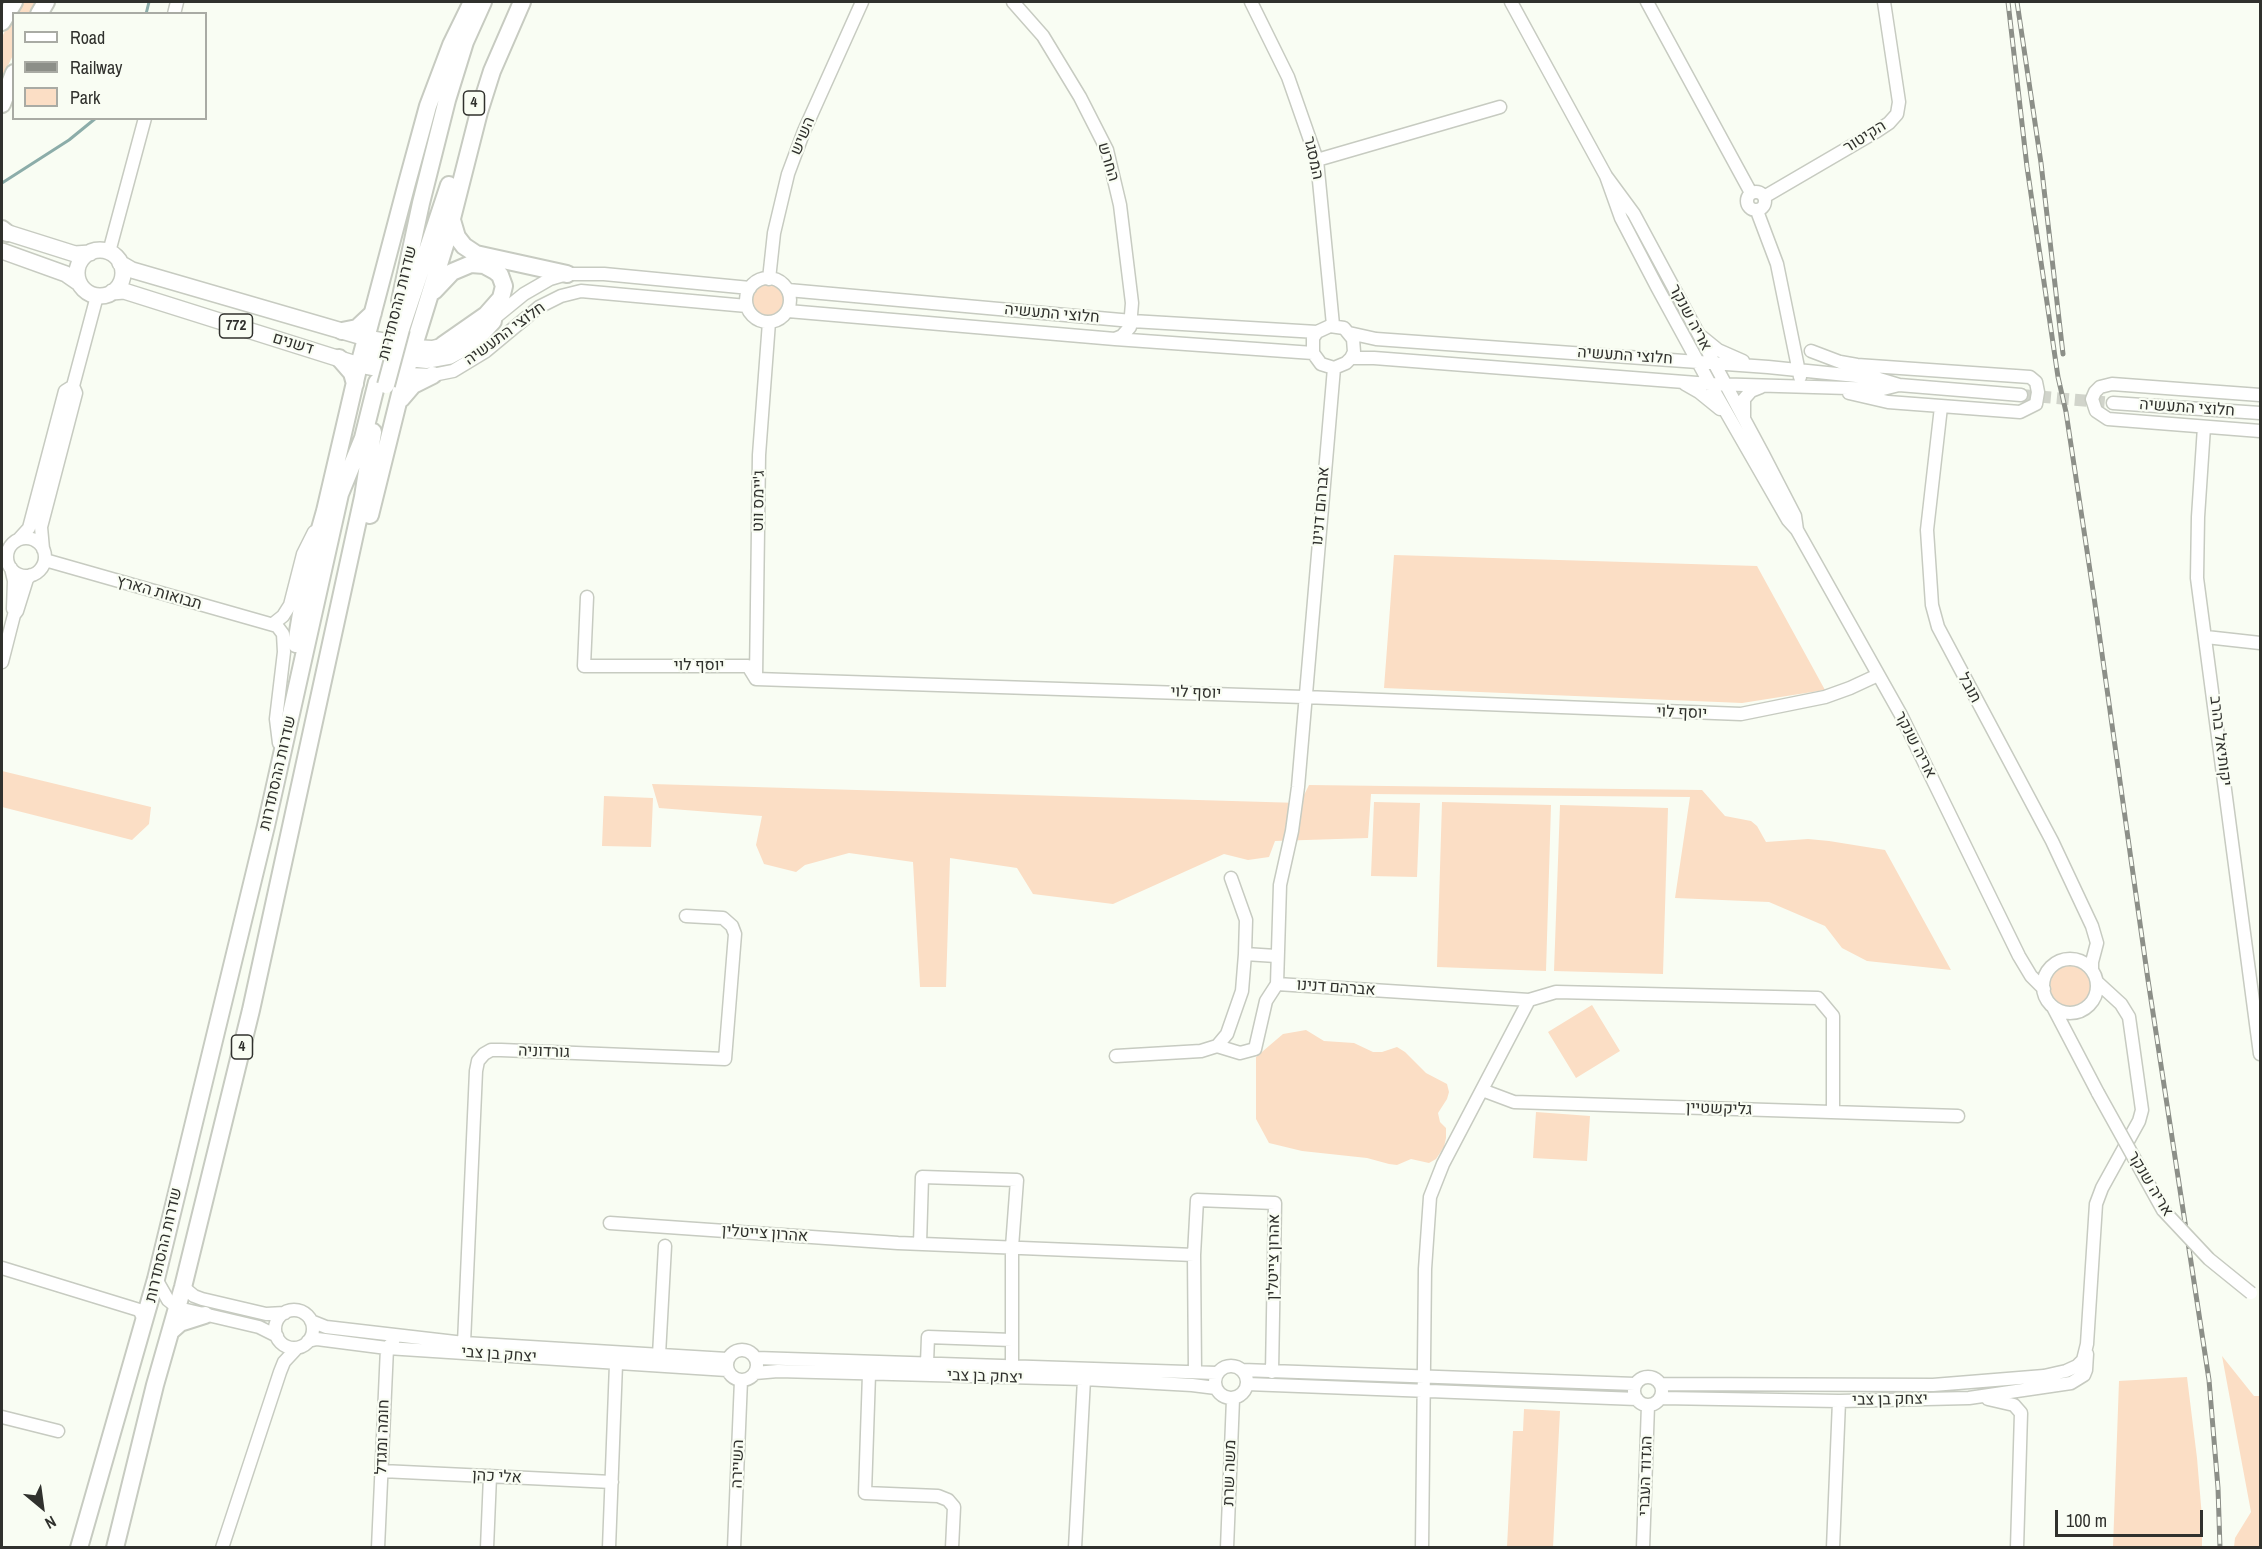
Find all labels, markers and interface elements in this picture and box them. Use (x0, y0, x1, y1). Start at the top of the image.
legend (12, 12, 207, 120)
text: Road (70, 25, 105, 50)
text: Railway (70, 55, 123, 80)
text: Park (70, 85, 100, 110)
road number: 4 (464, 91, 484, 115)
street label: השיש (787, 114, 819, 158)
street label: הקיטור (1840, 117, 1890, 157)
street label: המסגר (1299, 135, 1327, 181)
street label: החרש (1093, 140, 1123, 184)
street label: שדרות ההסתדרות (375, 244, 421, 362)
street label: אריה שנקר (1665, 282, 1715, 354)
street label: חלוצי התעשיה (461, 298, 549, 370)
street label: חלוצי התעשיה (1004, 300, 1100, 328)
road number: 772 (220, 314, 252, 338)
street label: דשנים (270, 329, 316, 359)
street label: חלוצי התעשיה (1577, 343, 1673, 369)
street label: חלוצי התעשיה (2139, 395, 2235, 421)
street label: אברהם דנינו (1308, 466, 1334, 546)
street label: ג'יימס ווט (749, 470, 769, 532)
street label: תבואות הארץ (114, 572, 204, 614)
street label: יוסף לוי (674, 656, 724, 676)
street label: תובל (1953, 670, 1985, 706)
street label: יוסף לוי (1170, 683, 1222, 703)
street label: יקותיאל בהרב (2205, 695, 2235, 787)
street label: יוסף לוי (1656, 703, 1708, 723)
street label: אריה שנקר (1890, 708, 1940, 782)
street label: שדרות ההסתדרות (255, 714, 301, 832)
street label: אברהם דנינו (1296, 976, 1376, 1000)
road number: 4 (232, 1035, 252, 1059)
street label: גורדוניה (518, 1042, 570, 1062)
street label: גליקשטיין (1686, 1098, 1752, 1120)
street label: אריה שנקר (2123, 1148, 2177, 1220)
street label: שדרות ההסתדרות (141, 1186, 187, 1304)
street label: אהרון צייטלין (1264, 1214, 1284, 1300)
street label: אהרון צייטלין (721, 1221, 809, 1247)
street label: יצחק בן צבי (461, 1343, 537, 1367)
street label: יצחק בן צבי (947, 1366, 1023, 1388)
street label: יצחק בן צבי (1852, 1390, 1928, 1410)
street label: חומה ומגדל (372, 1399, 394, 1475)
street label: הגדוד העברי (1635, 1435, 1657, 1517)
street label: השיירה (728, 1439, 748, 1489)
street label: משה שרת (1219, 1439, 1241, 1507)
street label: אלי כהן (472, 1466, 522, 1488)
north arrow (12, 1477, 72, 1537)
scale bar (2058, 1498, 2206, 1536)
text: 100 m (2066, 1508, 2107, 1533)
text: N (41, 1511, 60, 1535)

